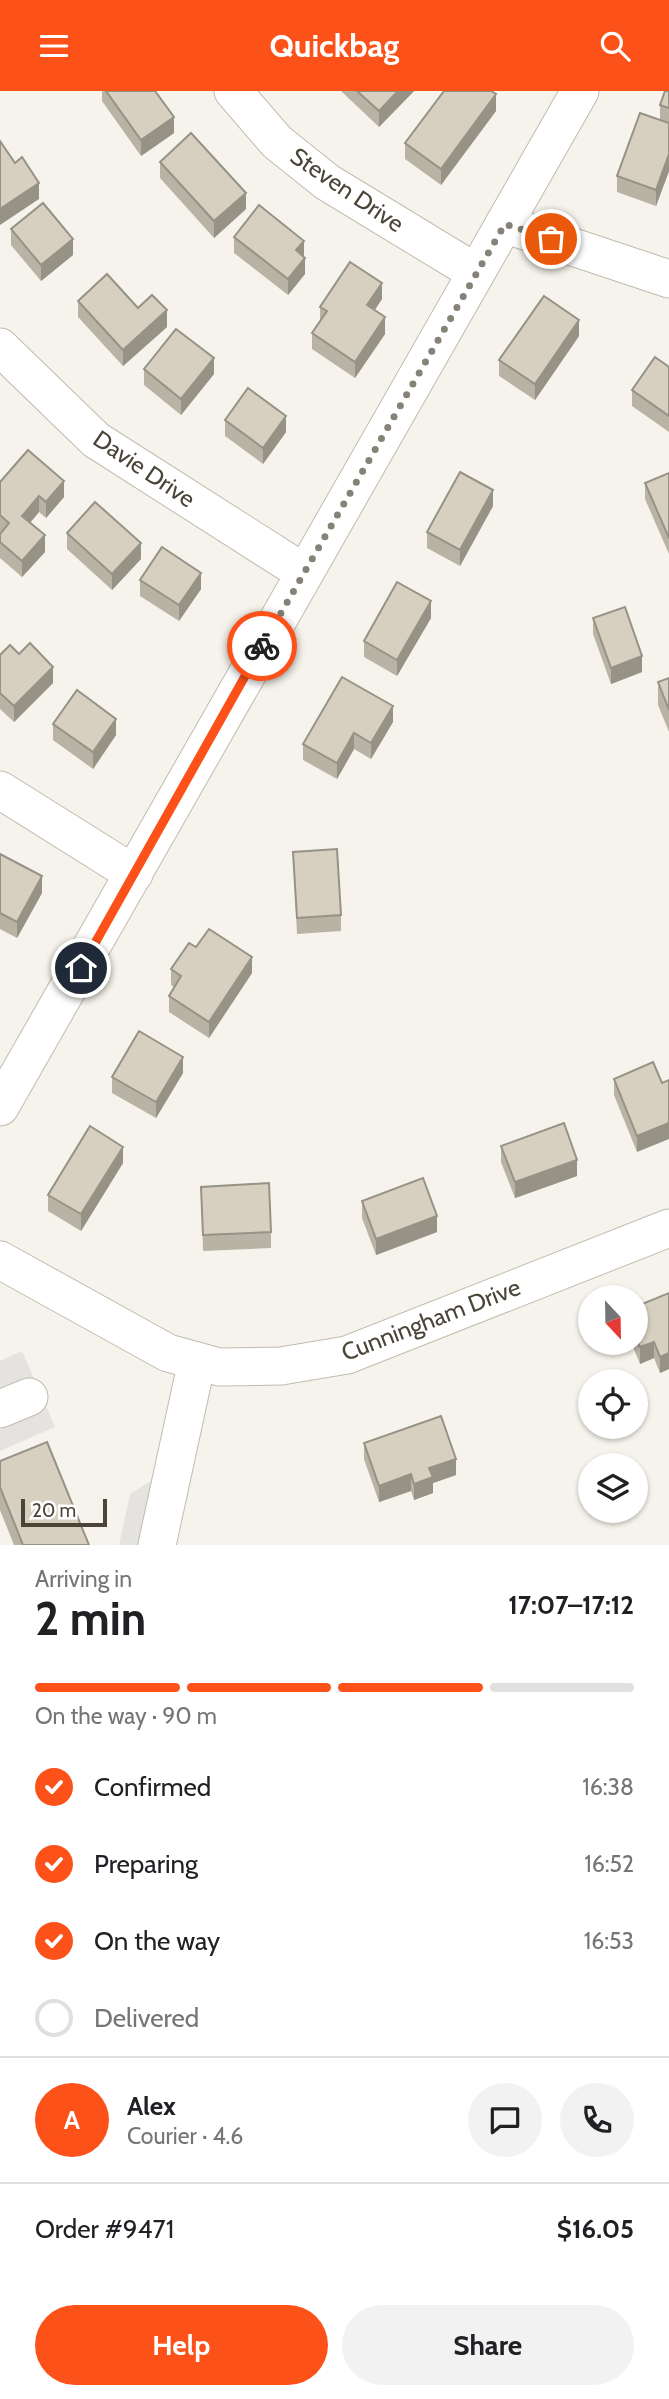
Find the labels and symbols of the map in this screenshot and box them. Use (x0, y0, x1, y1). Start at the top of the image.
street label: Steven Drive (285, 141, 409, 238)
pin (521, 209, 581, 269)
street label: Davie Drive (88, 424, 201, 513)
courier (227, 611, 297, 681)
pin (51, 938, 111, 998)
street label: Cunningham Drive (337, 1272, 524, 1367)
north arrow (578, 1285, 648, 1355)
scale bar (21, 1496, 107, 1528)

